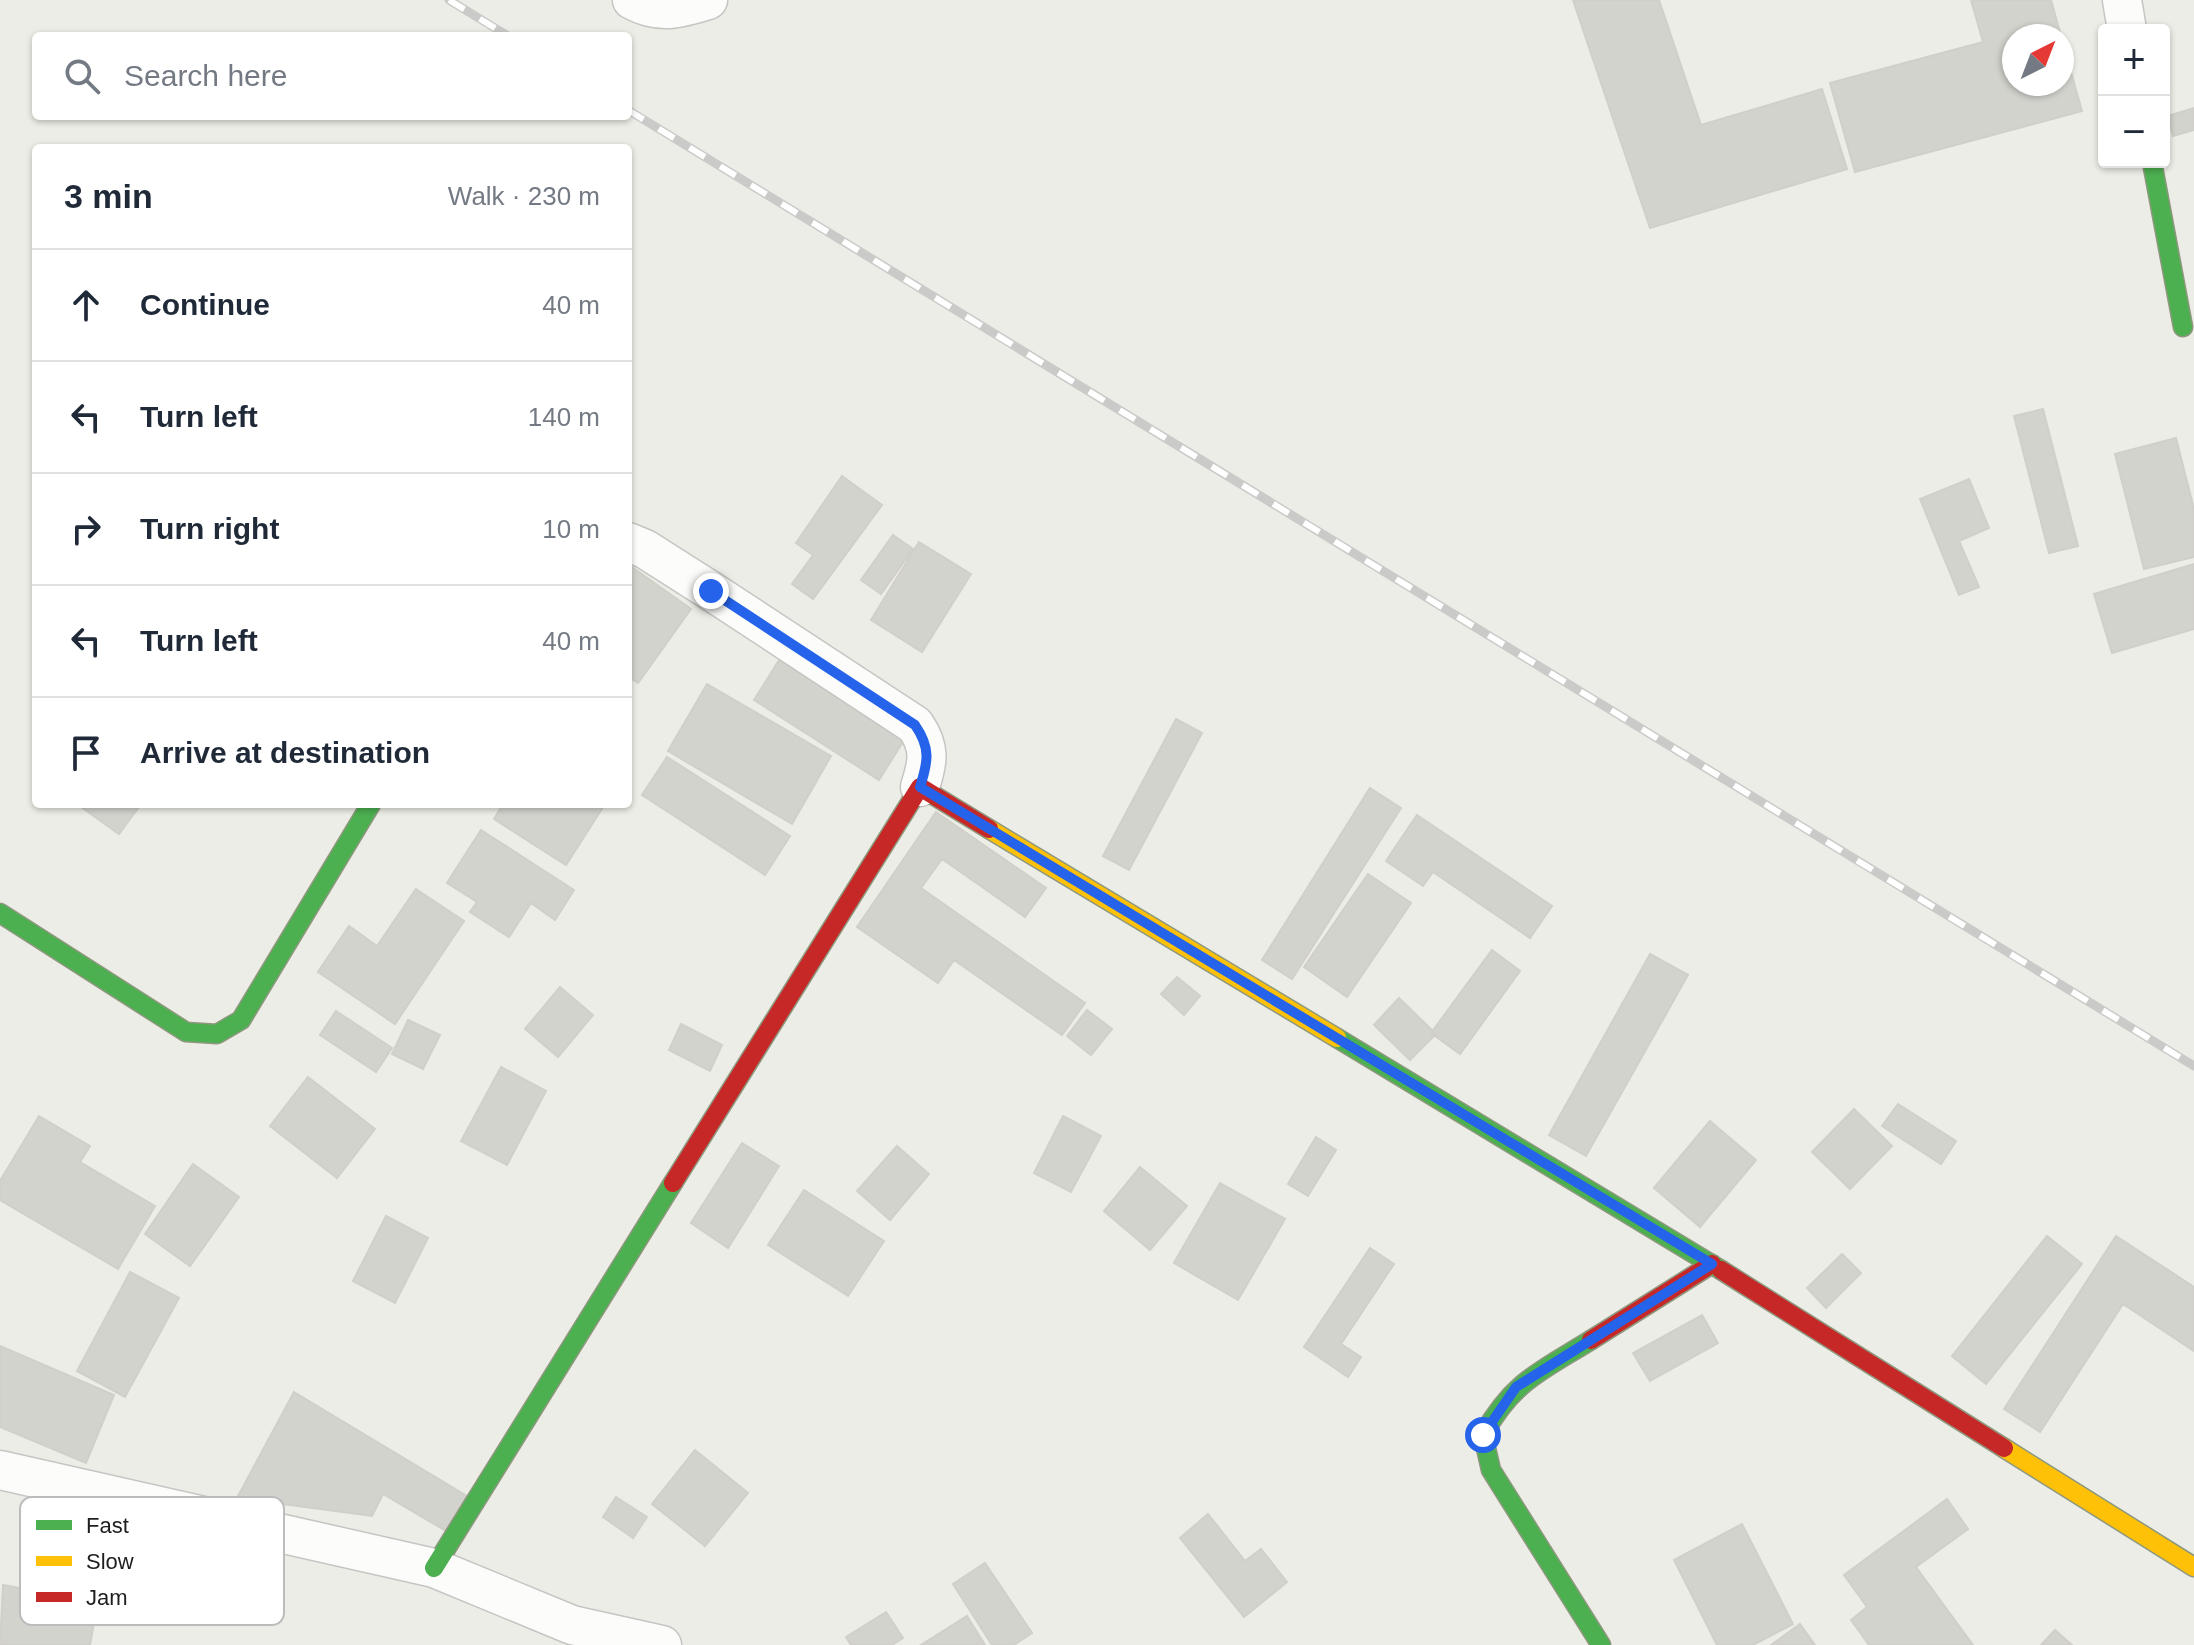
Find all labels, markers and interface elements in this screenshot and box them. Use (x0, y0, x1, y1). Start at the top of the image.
north arrow (2002, 24, 2074, 96)
map controls (2098, 24, 2170, 168)
button: + (2098, 24, 2170, 96)
search box (32, 32, 632, 120)
icon: search (60, 54, 104, 98)
text: Search here (124, 59, 287, 92)
button: − (2098, 96, 2170, 168)
text: 3 min (64, 177, 153, 215)
text: Walk · 230 m (448, 181, 600, 211)
icon: ahead (64, 283, 108, 327)
text: Continue (140, 288, 270, 321)
text: 40 m (542, 290, 600, 320)
icon: left (64, 395, 108, 439)
text: Turn left (140, 400, 258, 433)
text: 140 m (528, 402, 600, 432)
icon: right (64, 507, 108, 551)
text: Turn right (140, 512, 279, 545)
text: 10 m (542, 514, 600, 544)
route end (693, 573, 729, 609)
icon: left (64, 619, 108, 663)
text: Turn left (140, 624, 258, 657)
text: 40 m (542, 626, 600, 656)
icon: arrive (64, 731, 108, 775)
text: Arrive at destination (140, 736, 430, 769)
route start (1465, 1417, 1501, 1453)
legend (20, 1497, 284, 1625)
text: Fast (86, 1513, 129, 1538)
text: Slow (86, 1549, 134, 1574)
text: Jam (86, 1585, 128, 1610)

